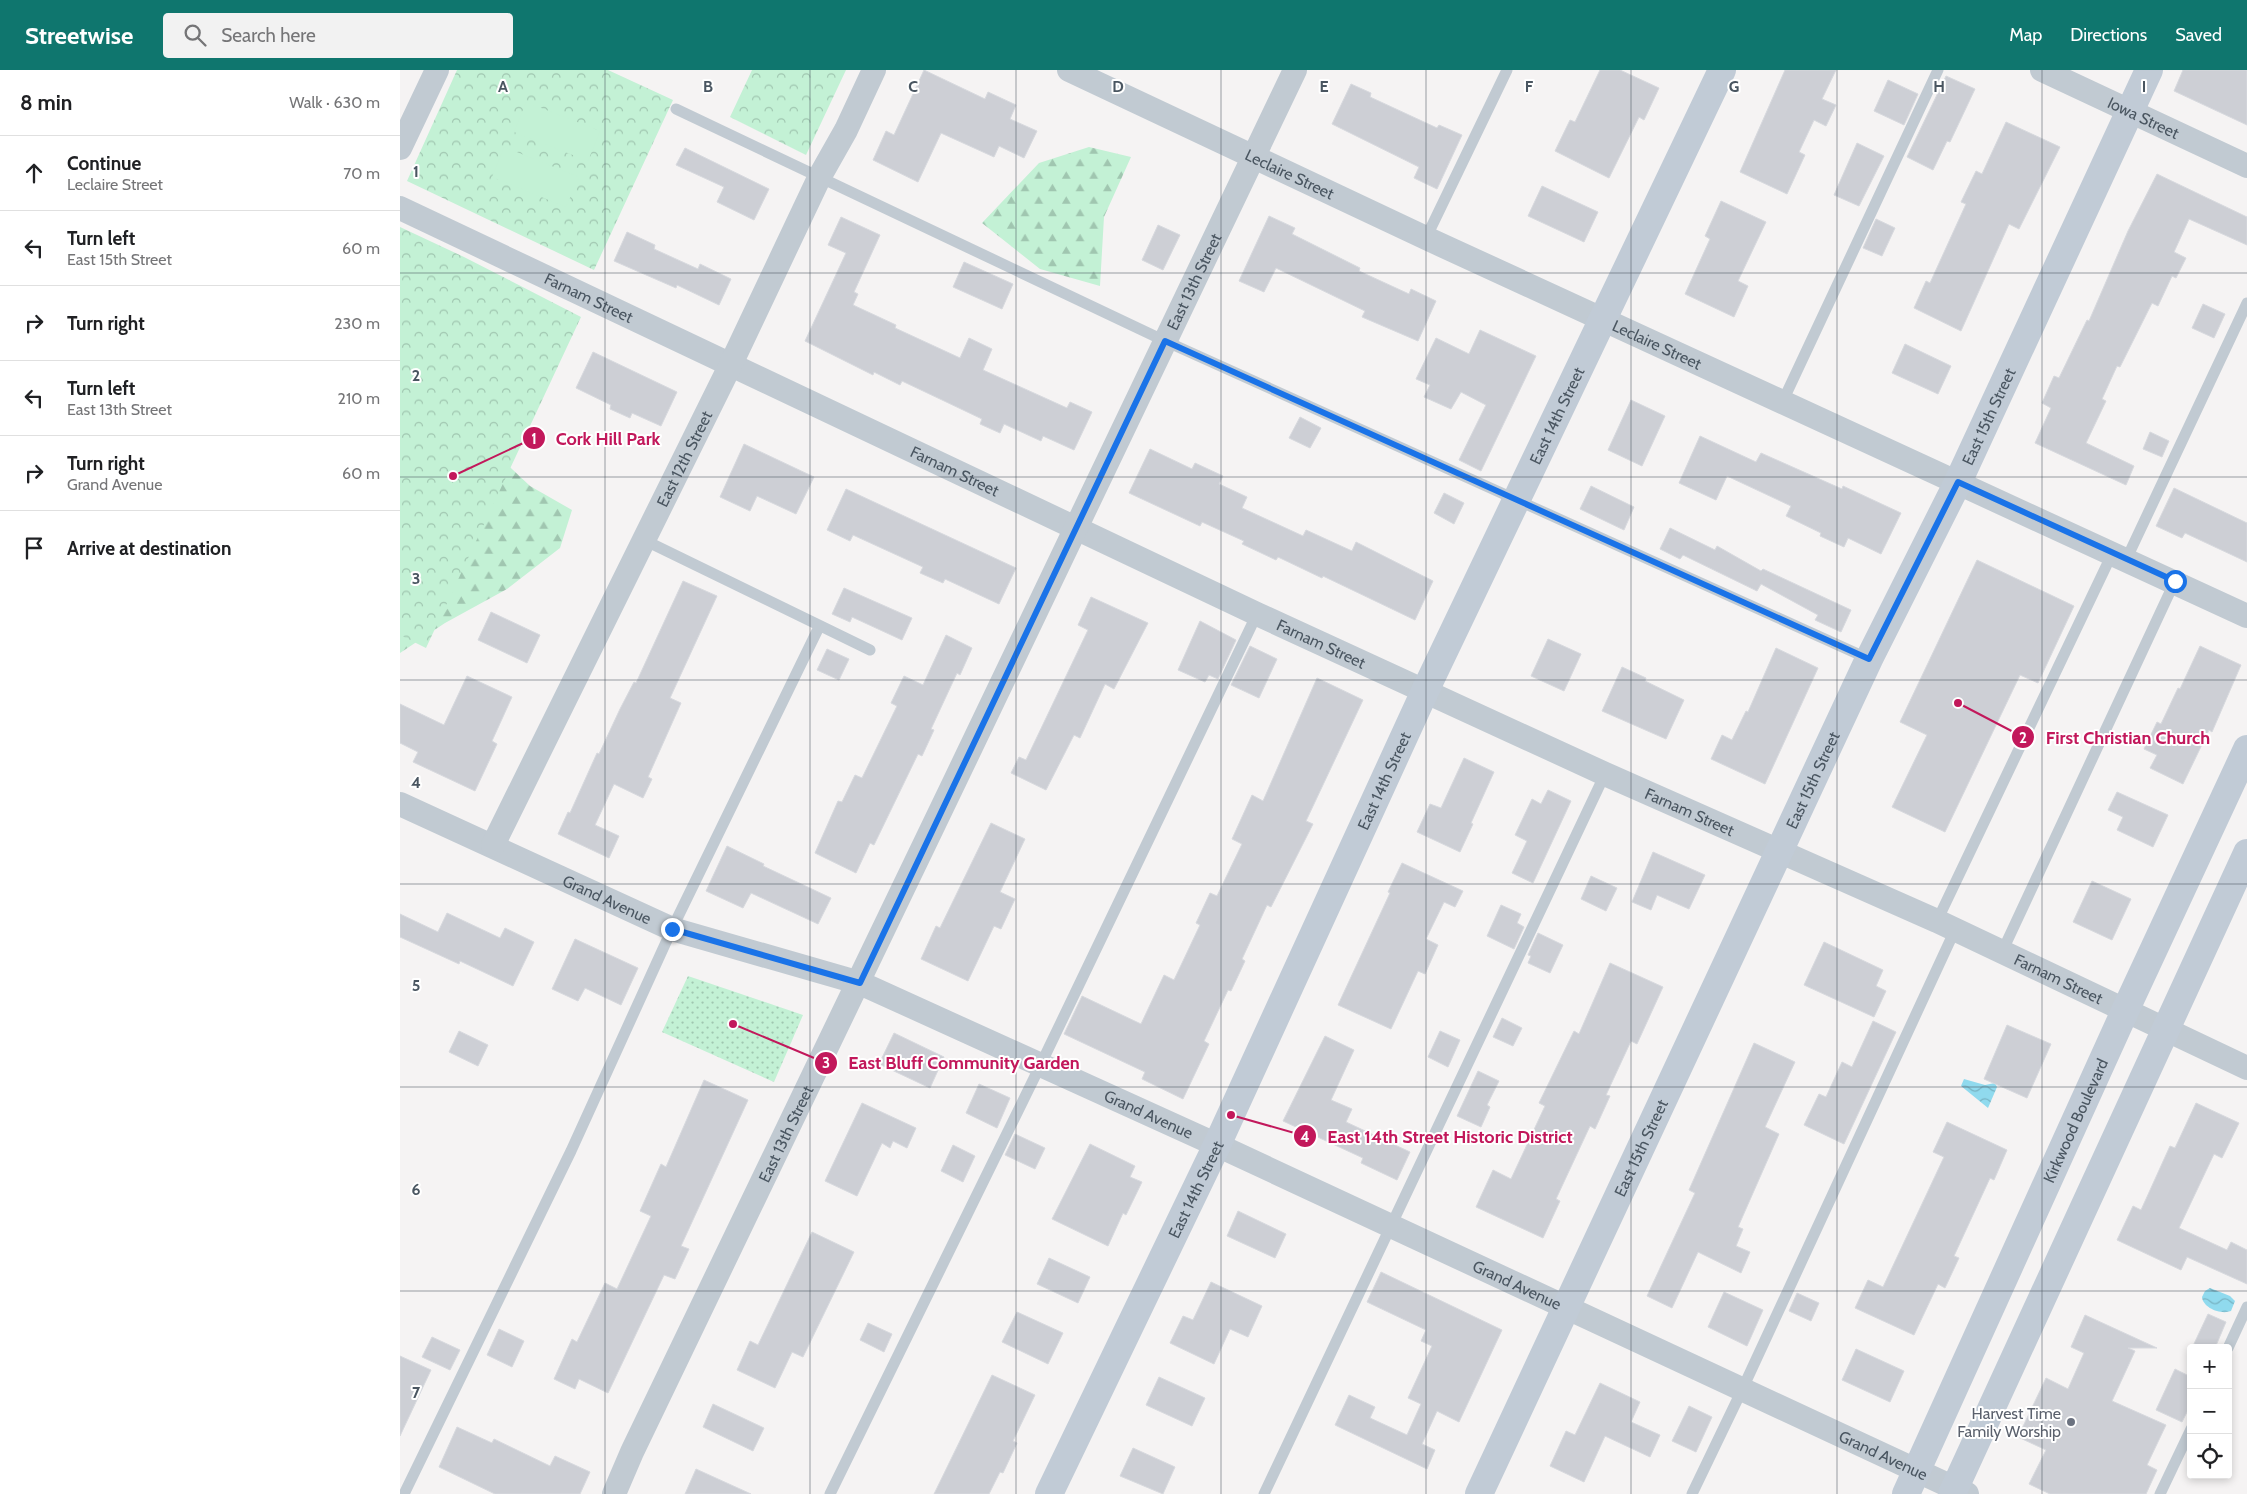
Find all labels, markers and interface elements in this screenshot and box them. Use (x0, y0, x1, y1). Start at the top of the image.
search box (163, 13, 513, 58)
text: Streetwise (25, 21, 133, 50)
icon: search (181, 21, 209, 49)
text: Search here (221, 24, 316, 47)
text: Map (2009, 24, 2042, 46)
text: Directions (2070, 24, 2147, 46)
text: Saved (2175, 24, 2222, 46)
text: A (498, 77, 508, 96)
text: B (703, 77, 713, 96)
text: C (908, 77, 918, 96)
text: D (1112, 77, 1124, 96)
text: E (1319, 77, 1329, 96)
text: F (1525, 77, 1534, 96)
text: G (1729, 77, 1739, 96)
text: H (1933, 77, 1945, 96)
text: I (2142, 77, 2146, 96)
text: 8 min (20, 90, 72, 115)
text: Walk · 630 m (289, 93, 380, 112)
street label: Iowa Street (2104, 93, 2182, 143)
street label: Leclaire Street (1242, 145, 1338, 204)
text: Continue (67, 152, 141, 175)
icon: ahead (20, 159, 48, 187)
text: 1 (413, 162, 419, 181)
text: 70 m (343, 164, 380, 183)
text: Leclaire Street (67, 175, 163, 194)
text: Turn left (67, 227, 135, 250)
street label: East 13th Street (1163, 230, 1226, 333)
icon: left (20, 234, 48, 262)
text: 60 m (342, 239, 380, 258)
text: East 15th Street (67, 250, 172, 269)
street label: Farnam Street (541, 269, 637, 327)
icon: right (20, 309, 48, 337)
text: Turn right (67, 312, 145, 335)
text: 230 m (334, 314, 380, 333)
street label: Leclaire Street (1609, 316, 1705, 374)
street label: East 14th Street (1526, 364, 1589, 468)
street label: East 15th Street (1958, 364, 2020, 468)
text: 2 (412, 366, 420, 385)
text: Turn left (67, 377, 135, 400)
icon: left (20, 384, 48, 412)
text: 210 m (338, 389, 380, 408)
text: East 13th Street (67, 400, 172, 419)
street label: East 12th Street (653, 407, 717, 510)
callout: Cork Hill Park (521, 422, 671, 455)
text: Cork Hill Park (556, 428, 661, 450)
text: 1 (531, 430, 537, 448)
street label: Farnam Street (907, 442, 1003, 501)
text: Turn right (67, 452, 145, 475)
icon: right (20, 459, 48, 487)
text: 60 m (342, 464, 380, 483)
text: Grand Avenue (67, 475, 162, 494)
icon: arrive (20, 534, 48, 562)
text: Arrive at destination (67, 537, 231, 560)
text: 3 (412, 569, 420, 588)
route start (2164, 570, 2187, 593)
street label: Farnam Street (1274, 615, 1369, 673)
callout: First Christian Church (2011, 721, 2220, 754)
text: First Christian Church (2046, 727, 2210, 749)
street label: East 14th Street (1354, 728, 1415, 833)
street label: East 15th Street (1782, 728, 1844, 832)
text: 2 (2019, 729, 2027, 747)
text: 4 (411, 773, 421, 792)
street label: Farnam Street (1642, 784, 1738, 840)
street label: Grand Avenue (560, 871, 654, 928)
route end (661, 918, 684, 941)
street label: Farnam Street (2011, 950, 2106, 1008)
text: 5 (412, 976, 420, 995)
callout: East Bluff Community Garden (813, 1046, 1090, 1079)
text: East Bluff Community Garden (848, 1052, 1080, 1074)
text: 3 (822, 1054, 830, 1072)
street label: Kirkwood Boulevard (2039, 1056, 2112, 1186)
street label: East 13th Street (755, 1082, 818, 1185)
street label: Grand Avenue (1101, 1086, 1196, 1143)
street label: East 15th Street (1610, 1096, 1672, 1200)
callout: East 14th Street Historic District (1292, 1120, 1583, 1153)
text: East 14th Street Historic District (1327, 1126, 1573, 1148)
text: 4 (1300, 1128, 1310, 1146)
street label: East 14th Street (1165, 1138, 1228, 1241)
text: 6 (412, 1180, 421, 1199)
street label: Grand Avenue (1470, 1256, 1564, 1314)
map controls (2187, 1344, 2232, 1479)
button: + (2187, 1344, 2232, 1389)
text: 7 (412, 1383, 421, 1402)
button: − (2187, 1389, 2232, 1434)
place label: Harvest Time Family Worship (1957, 1404, 2061, 1441)
marker: Harvest Time Family Worship (2065, 1416, 2077, 1428)
street label: Grand Avenue (1836, 1427, 1931, 1484)
button: locate (2187, 1434, 2232, 1479)

